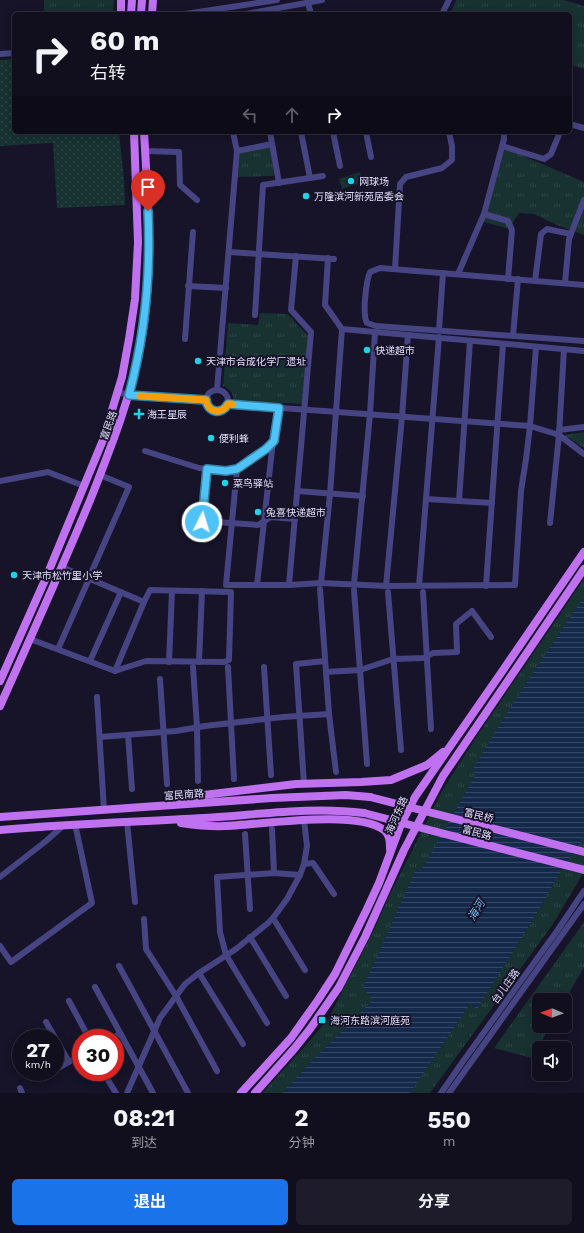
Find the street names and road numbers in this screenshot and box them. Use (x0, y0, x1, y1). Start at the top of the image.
street label: 富民路 (98, 409, 119, 441)
street label: 富民南路 (164, 788, 204, 801)
street label: 海河东路 (383, 795, 410, 836)
street label: 富民桥 (463, 807, 495, 824)
street label: 富民路 (461, 823, 493, 842)
street label: 台儿庄路 (489, 967, 522, 1006)

